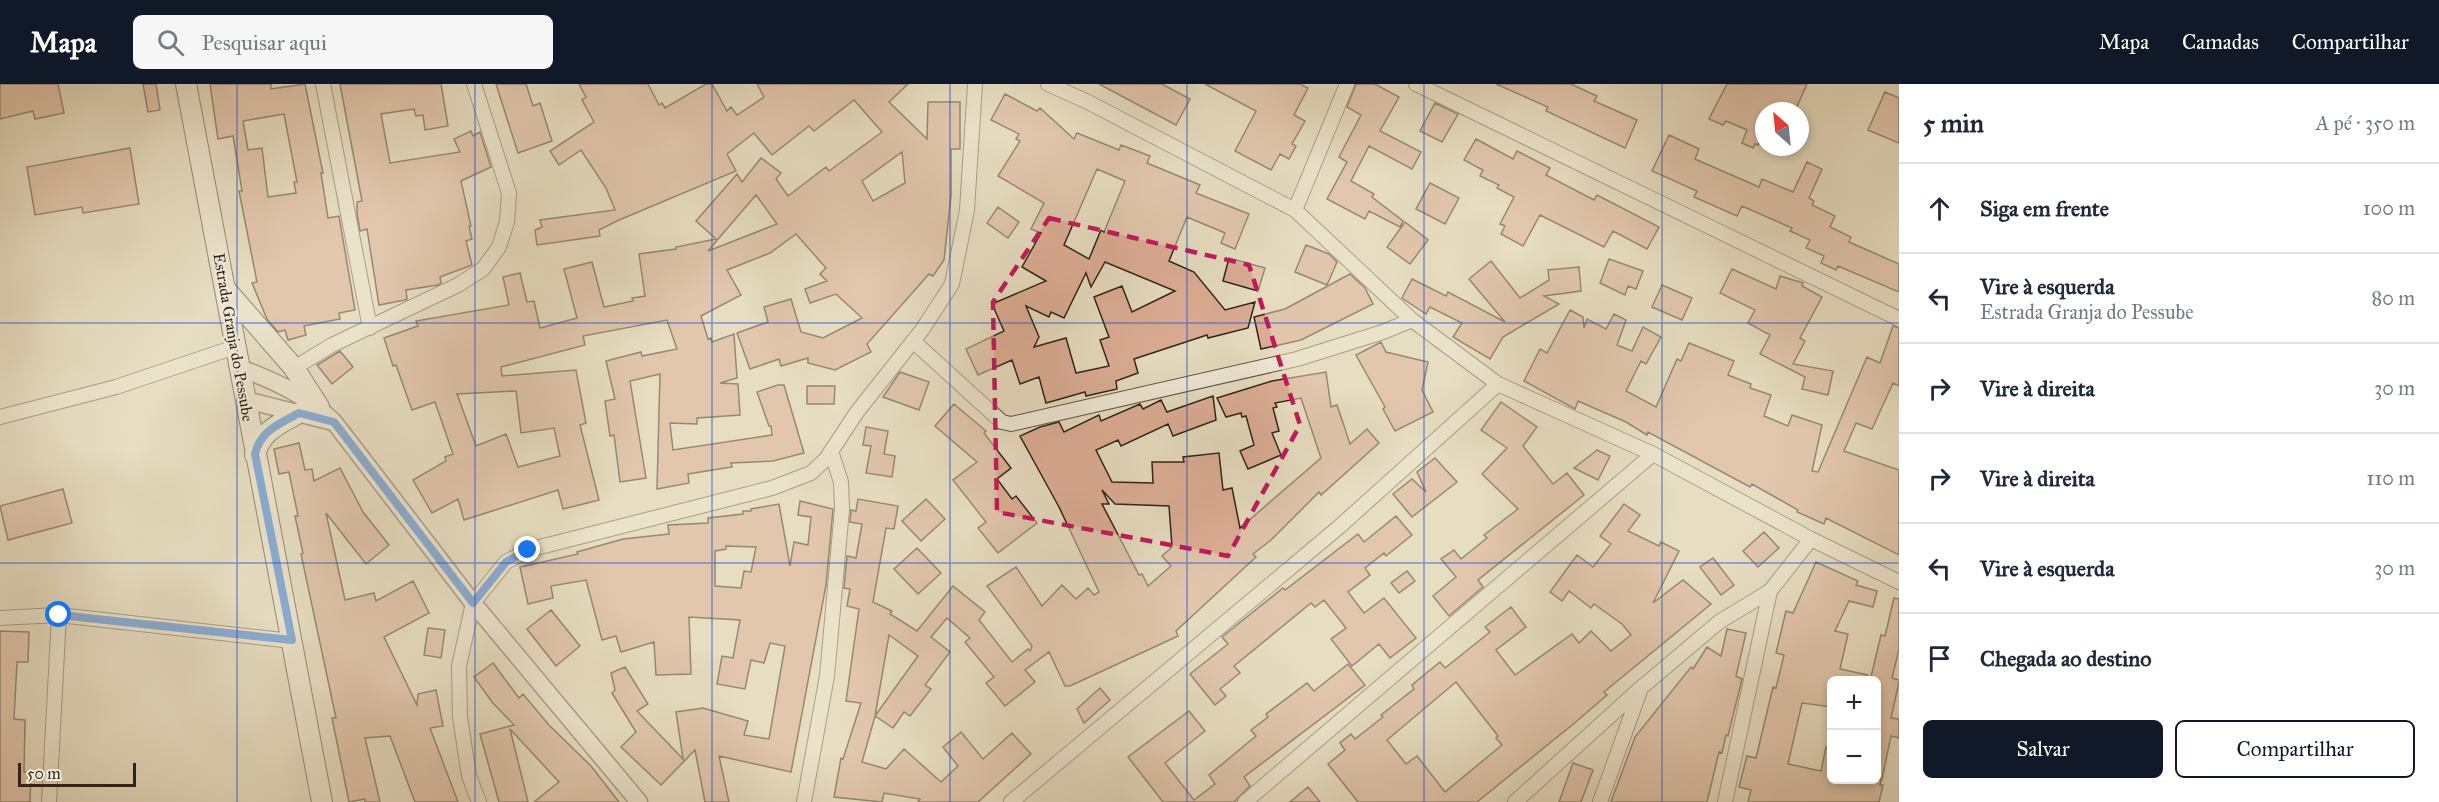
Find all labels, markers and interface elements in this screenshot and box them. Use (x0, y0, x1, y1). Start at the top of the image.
search box (133, 15, 553, 69)
text: Mapa (30, 25, 97, 60)
icon: search (154, 26, 187, 59)
text: Pesquisar aqui (202, 29, 327, 56)
text: Mapa (2099, 29, 2149, 55)
text: Camadas (2182, 29, 2259, 55)
text: Compartilhar (2292, 29, 2409, 55)
north arrow (1755, 102, 1809, 156)
text: 5 min (1923, 107, 1984, 139)
text: A pé · 350 m (2316, 111, 2415, 135)
icon: ahead (1923, 192, 1956, 225)
text: Siga em frente (1980, 195, 2109, 222)
text: 100 m (2363, 196, 2415, 220)
street label: Estrada Granja do Pessube (209, 251, 258, 423)
text: Vire à esquerda (1980, 273, 2114, 300)
icon: left (1923, 282, 1956, 315)
text: 80 m (2372, 286, 2415, 310)
text: Estrada Granja do Pessube (1980, 300, 2194, 324)
icon: right (1923, 372, 1956, 405)
text: Vire à direita (1980, 375, 2095, 402)
text: 30 m (2374, 376, 2415, 400)
icon: right (1923, 462, 1956, 495)
text: Vire à direita (1980, 465, 2095, 492)
text: 110 m (2367, 466, 2415, 490)
route end (514, 536, 540, 562)
icon: left (1923, 552, 1956, 585)
text: Vire à esquerda (1980, 555, 2114, 582)
text: 30 m (2374, 556, 2415, 580)
route start (45, 601, 71, 627)
icon: arrive (1923, 642, 1956, 675)
text: Chegada ao destino (1980, 645, 2151, 672)
map controls (1827, 676, 1881, 784)
button: + (1827, 676, 1881, 730)
button: Salvar (1923, 720, 2163, 778)
button: Compartilhar (2175, 720, 2415, 778)
button: − (1827, 730, 1881, 784)
scale bar (18, 760, 136, 788)
text: 50 m (27, 764, 61, 783)

